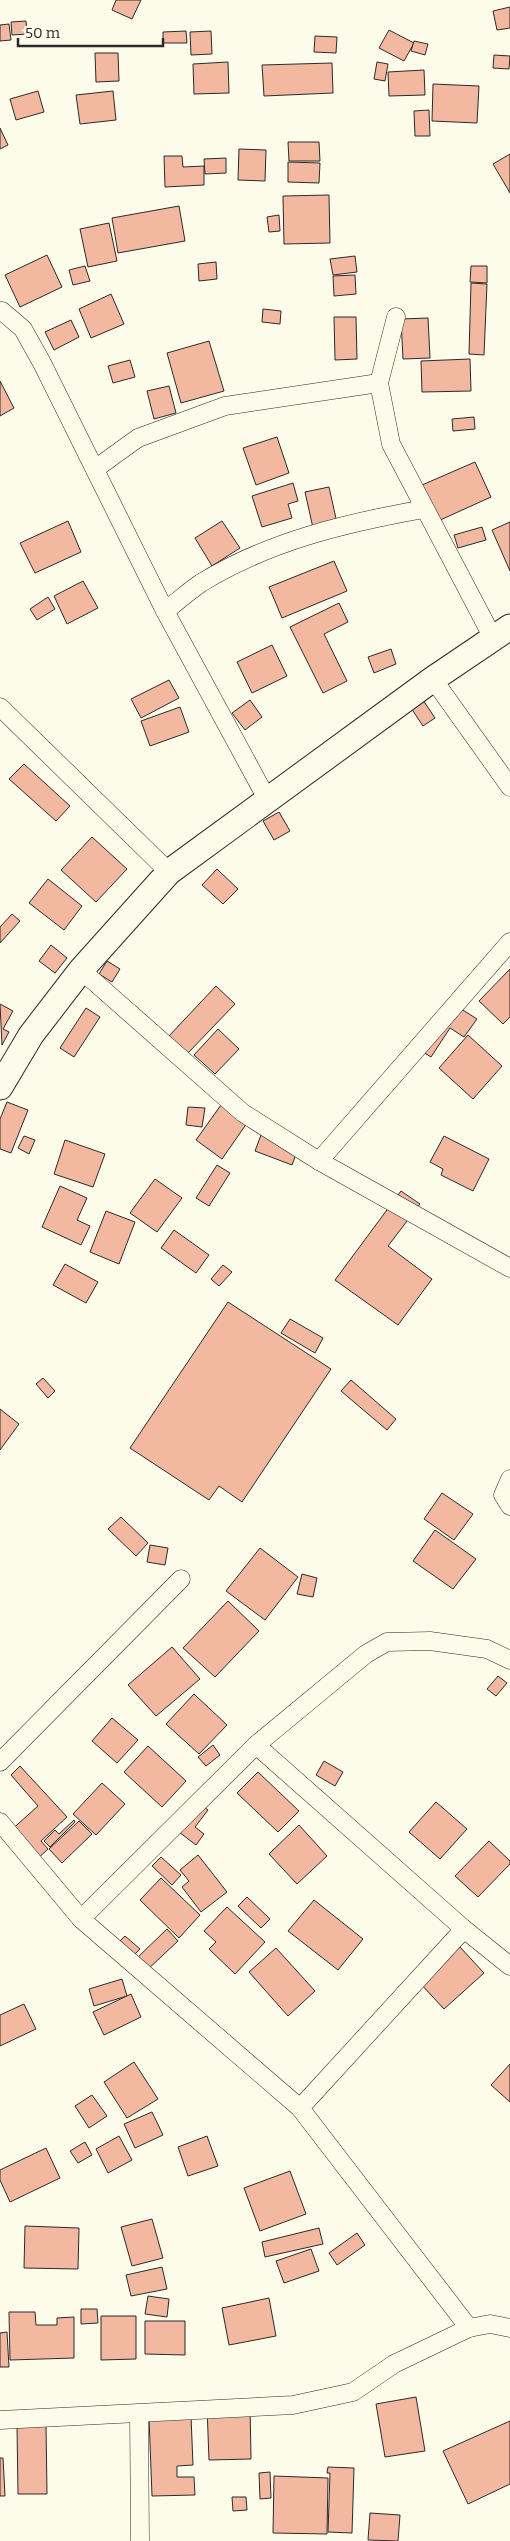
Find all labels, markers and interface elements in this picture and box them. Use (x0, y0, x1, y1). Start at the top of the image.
scale bar (18, 15, 162, 47)
text: 50 m (25, 24, 61, 42)

